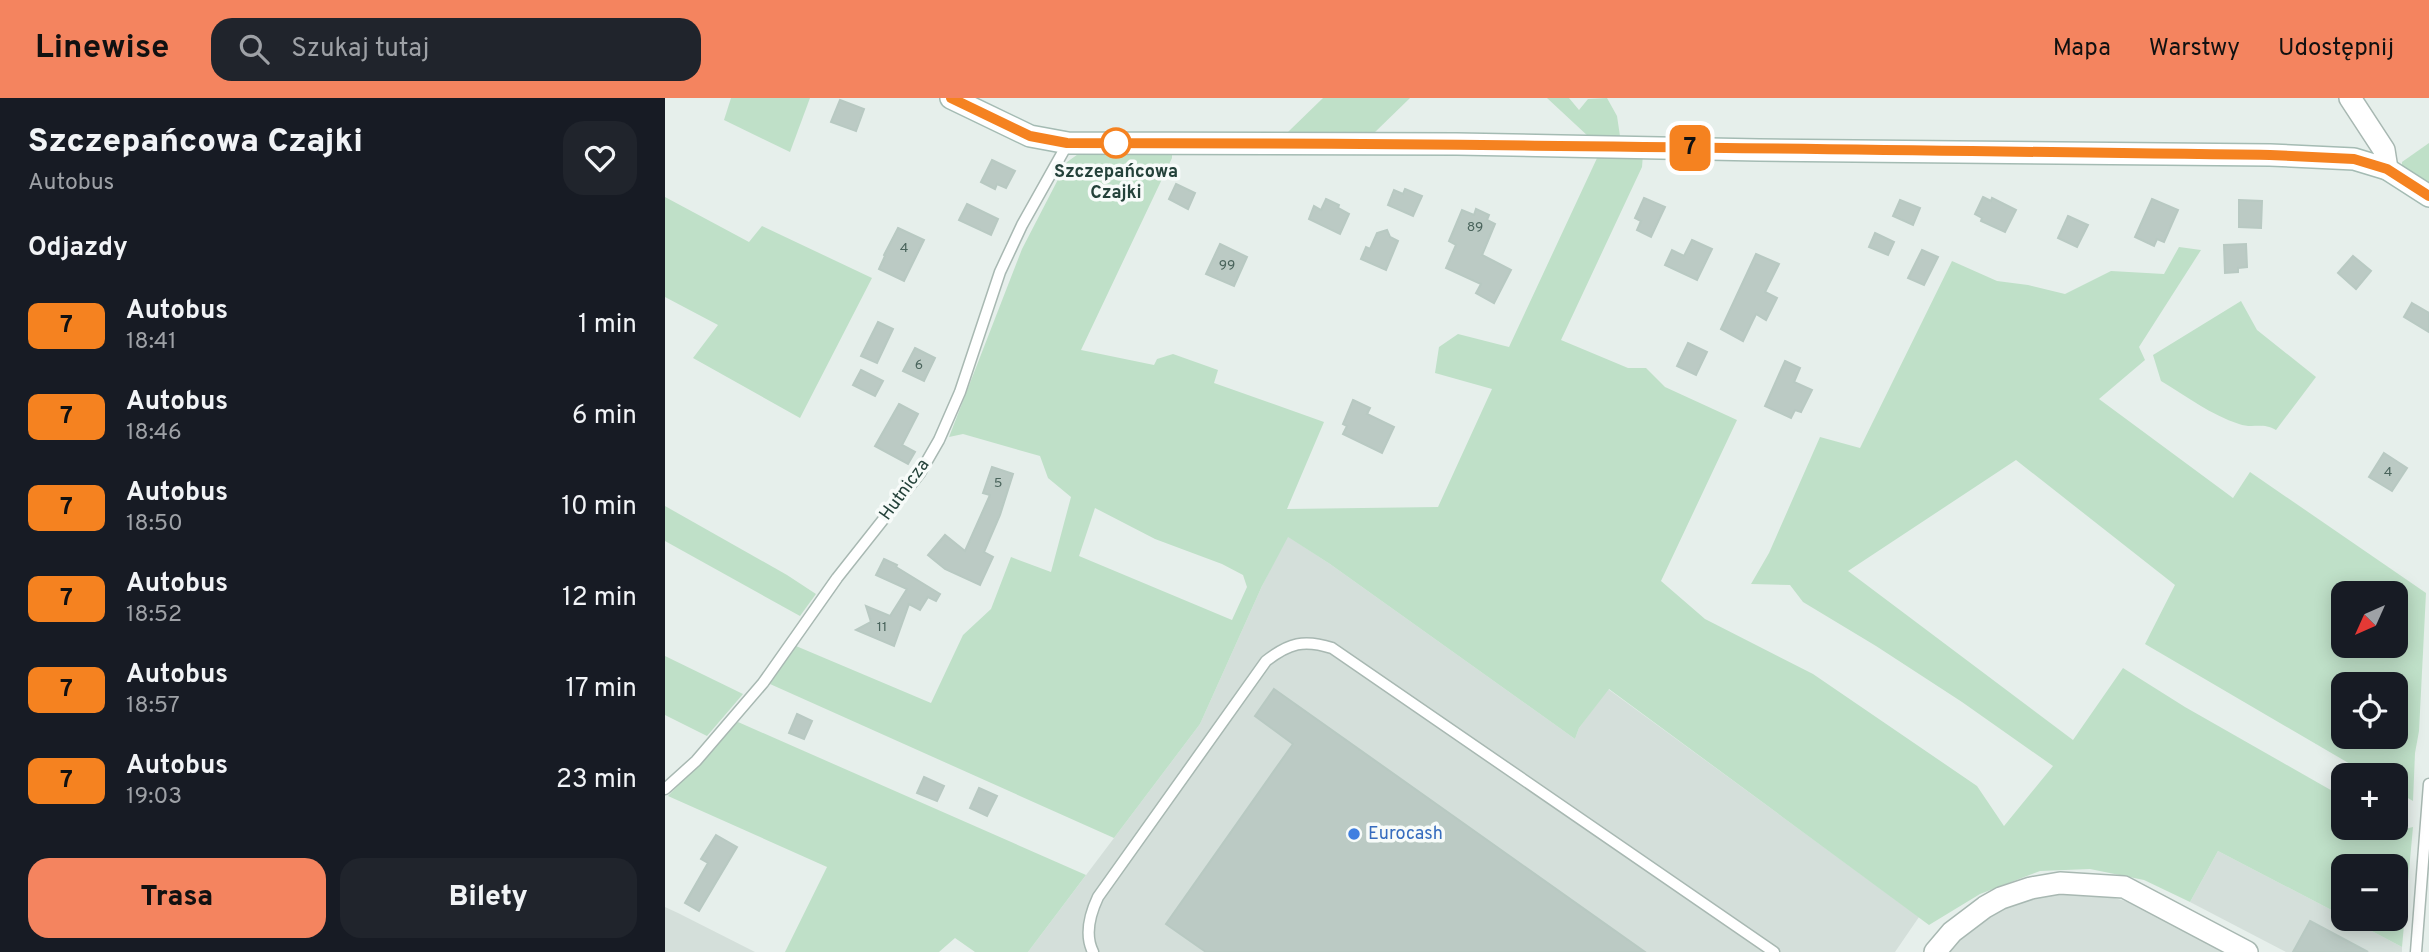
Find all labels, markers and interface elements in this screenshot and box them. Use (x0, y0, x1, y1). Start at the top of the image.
search box (211, 18, 701, 81)
text: Linewise (35, 28, 169, 70)
icon: search (235, 30, 273, 68)
text: Szukaj tutaj (291, 33, 429, 66)
text: Mapa (2053, 34, 2111, 64)
text: Warstwy (2149, 34, 2240, 64)
text: Udostępnij (2278, 34, 2394, 64)
button: heart (563, 121, 637, 195)
text: Szczepańcowa Czajki (28, 122, 363, 164)
line badge: 7 (1667, 125, 1713, 171)
marker: Szczepańcowa Czajki (1101, 128, 1131, 158)
text: 7 (1684, 133, 1696, 163)
place label: Szczepańcowa Czajki (1054, 161, 1178, 205)
text: Autobus (28, 169, 114, 198)
house number: 89 (1467, 219, 1483, 236)
text: Odjazdy (28, 232, 128, 265)
house number: 4 (900, 240, 908, 257)
house number: 99 (1219, 257, 1235, 274)
text: Autobus (126, 295, 228, 328)
text: 1 min (578, 309, 637, 342)
text: 7 (60, 311, 73, 341)
text: 18:41 (126, 328, 177, 357)
house number: 6 (915, 357, 923, 374)
text: Autobus (126, 386, 228, 419)
text: 6 min (572, 400, 637, 433)
text: 7 (60, 402, 73, 432)
text: 18:46 (126, 419, 182, 448)
street label: Hutnicza (875, 455, 935, 525)
house number: 4 (2384, 464, 2392, 481)
house number: 5 (994, 475, 1002, 492)
text: Autobus (126, 477, 228, 510)
text: 10 min (561, 491, 637, 524)
text: 7 (60, 493, 73, 523)
text: 18:50 (126, 510, 183, 539)
text: Autobus (126, 568, 228, 601)
north arrow (2331, 581, 2408, 658)
map controls (2331, 581, 2408, 931)
text: 12 min (562, 582, 637, 615)
text: 7 (60, 584, 73, 614)
text: 18:52 (126, 601, 182, 630)
house number: 11 (877, 619, 887, 636)
text: Autobus (126, 659, 228, 692)
button: locate (2331, 672, 2408, 749)
text: 17 min (565, 673, 637, 706)
text: 7 (60, 675, 73, 705)
text: 18:57 (126, 692, 180, 721)
text: Autobus (126, 750, 228, 783)
button: + (2331, 763, 2408, 840)
text: 23 min (556, 764, 637, 797)
text: 7 (60, 766, 73, 796)
text: 19:03 (126, 783, 182, 812)
place label: Eurocash (1368, 823, 1443, 846)
marker: Eurocash (1346, 826, 1362, 842)
button: − (2331, 854, 2408, 931)
button: Trasa (28, 858, 326, 938)
button: Bilety (340, 858, 637, 938)

